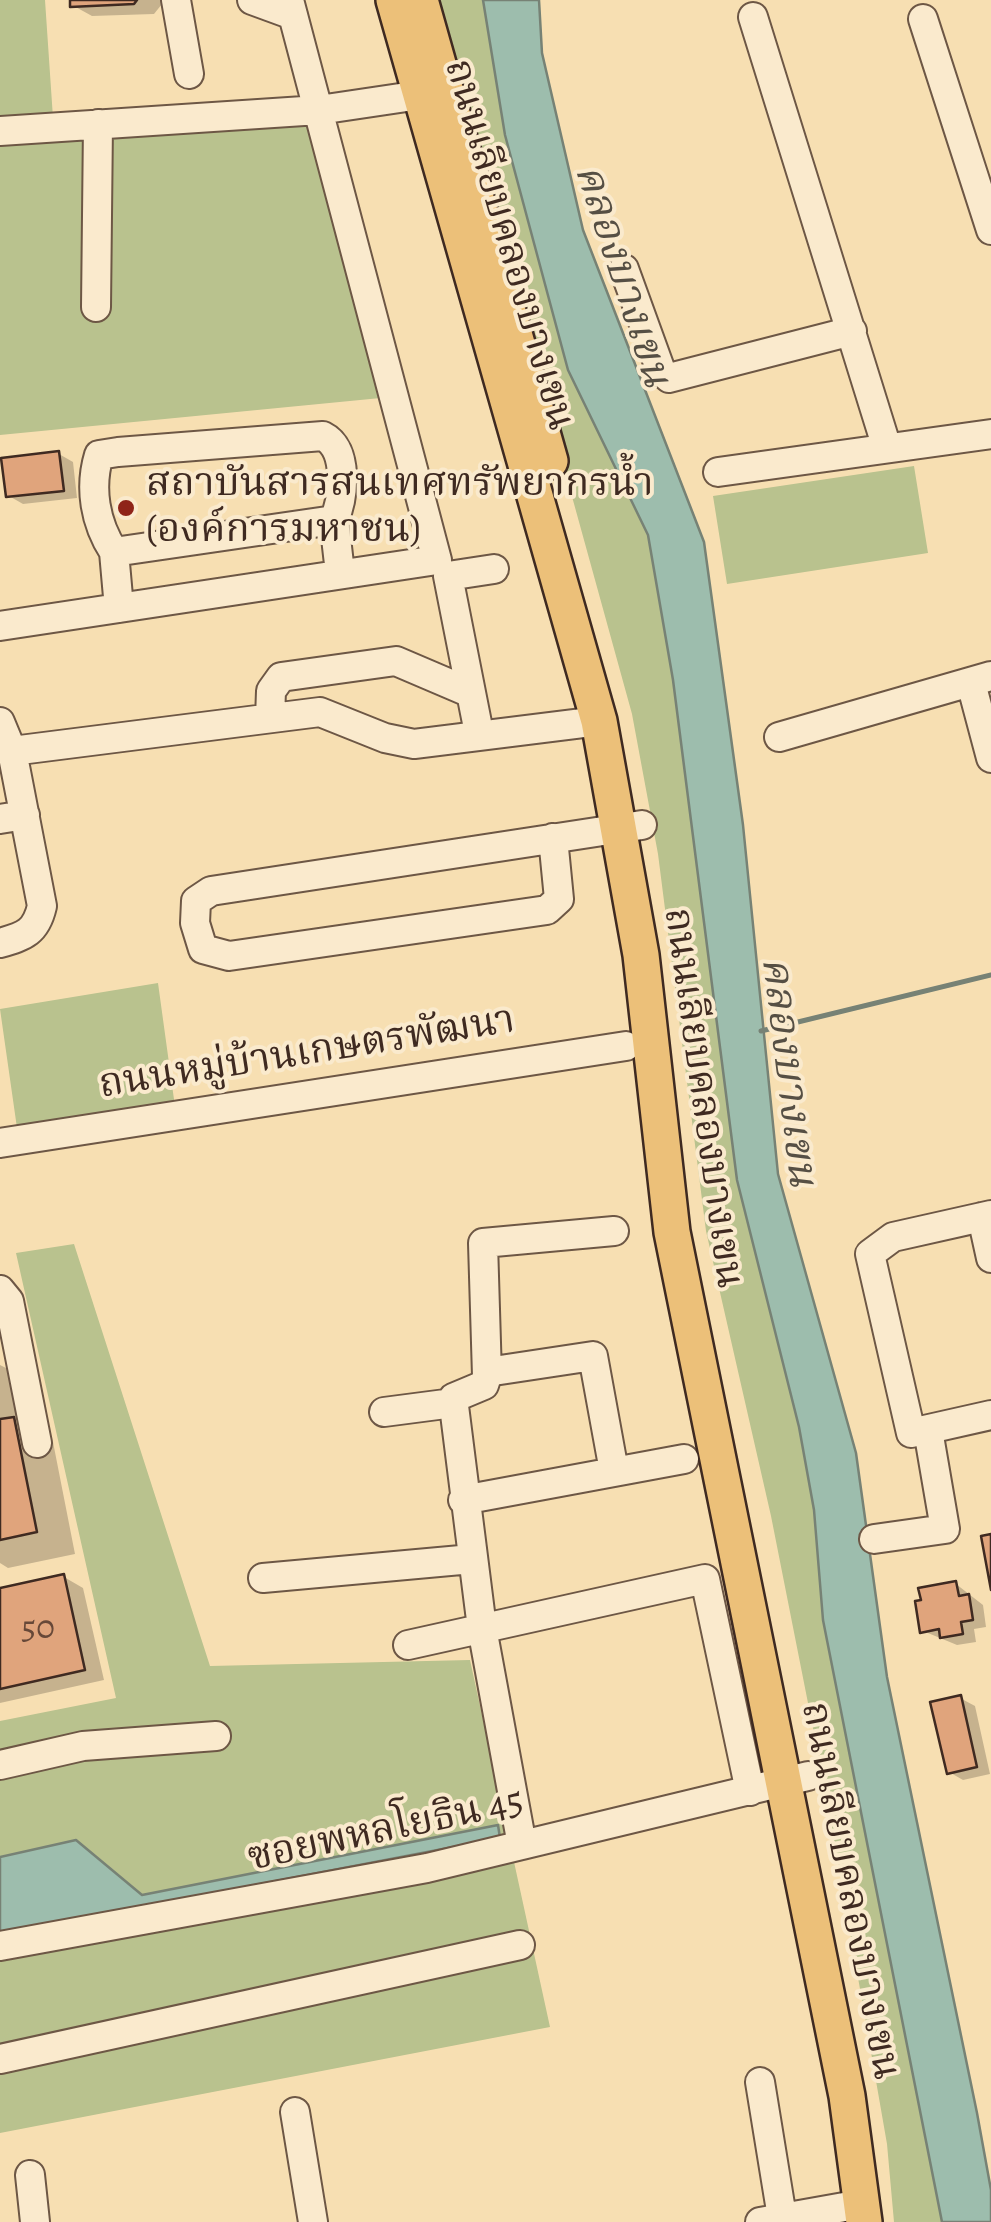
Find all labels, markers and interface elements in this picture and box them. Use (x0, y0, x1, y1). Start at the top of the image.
street label: ถนนเลียบคลองบางเขน (432, 54, 584, 436)
water label: คลองบางเขน (561, 158, 681, 394)
place label: สถาบันสารสนเทศทรัพยากรน้ำ (องค์การมหาชน) (146, 461, 654, 555)
marker: สถาบันสารสนเทศทรัพยากรน้ำ (องค์การมหาชน) (115, 497, 137, 519)
street label: ถนนเลียบคลองบางเขน (652, 905, 752, 1291)
water label: คลองบางเขน (748, 954, 826, 1190)
street label: ถนนหมู่บ้านเกษตรพัฒนา (96, 997, 518, 1111)
house number: 50 (21, 1608, 55, 1650)
street label: ถนนเลียบคลองบางเขน (789, 1698, 909, 2084)
street label: ซอยพหลโยธิน 45 (244, 1778, 528, 1884)

